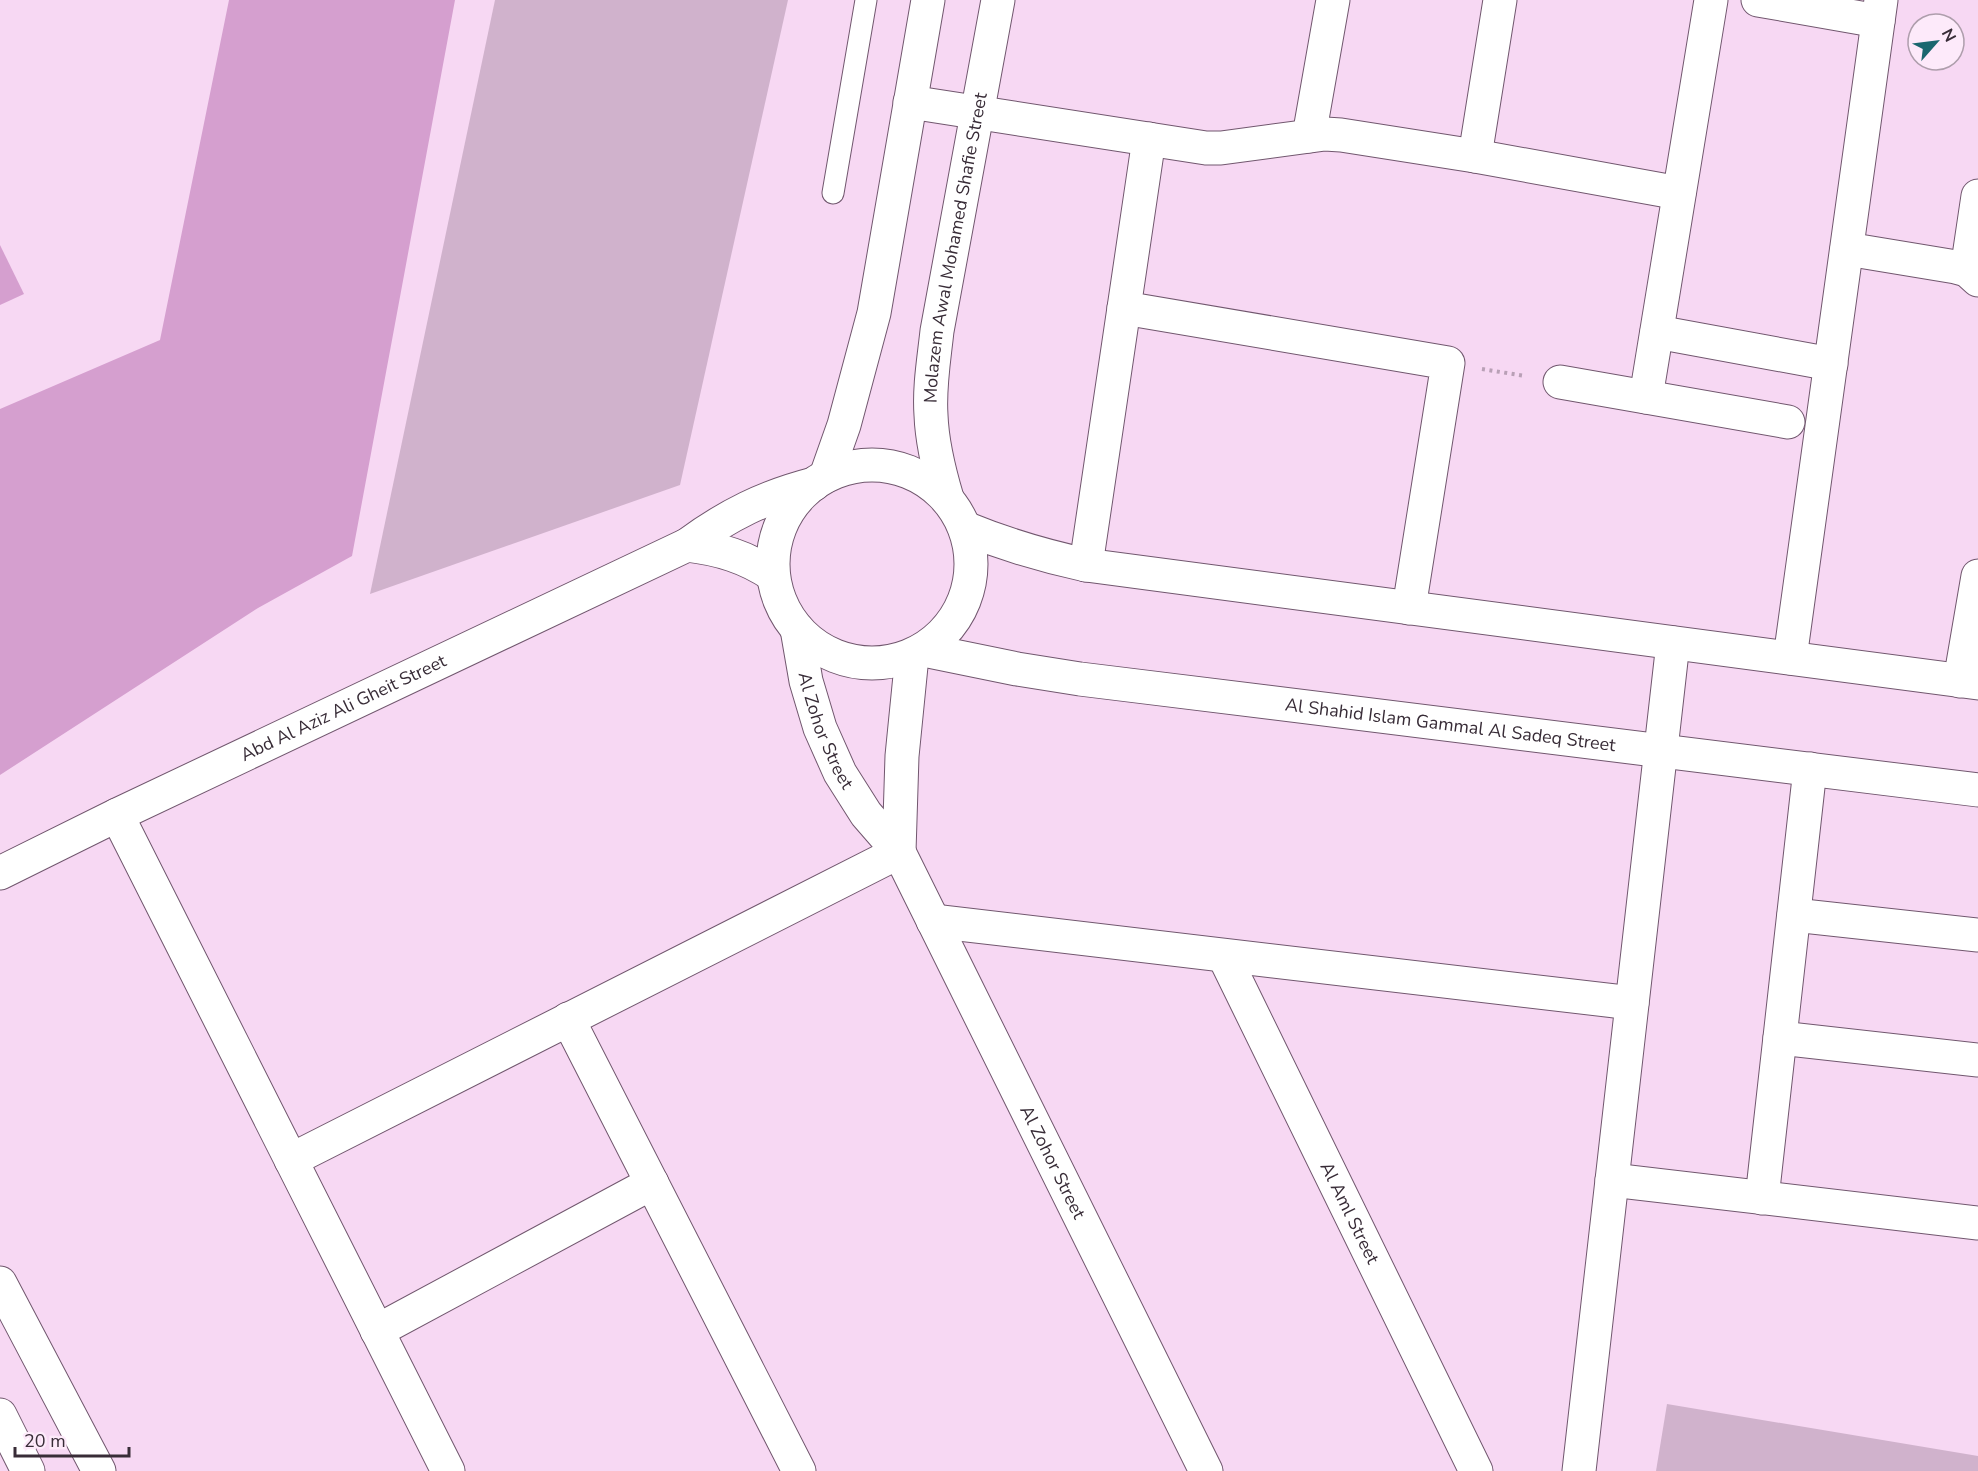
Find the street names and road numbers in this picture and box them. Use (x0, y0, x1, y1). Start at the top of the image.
street label: Molazem Awal Mohamed Shafie Street (918, 90, 993, 404)
street label: Abd Al Aziz Ali Gheit Street (237, 649, 451, 767)
street label: Al Zohor Street (793, 670, 860, 794)
street label: Al Shahid Islam Gammal Al Sadeq Street (1284, 692, 1618, 757)
street label: Al Zohor Street (1014, 1101, 1091, 1224)
street label: Al Aml Street (1315, 1158, 1385, 1269)

